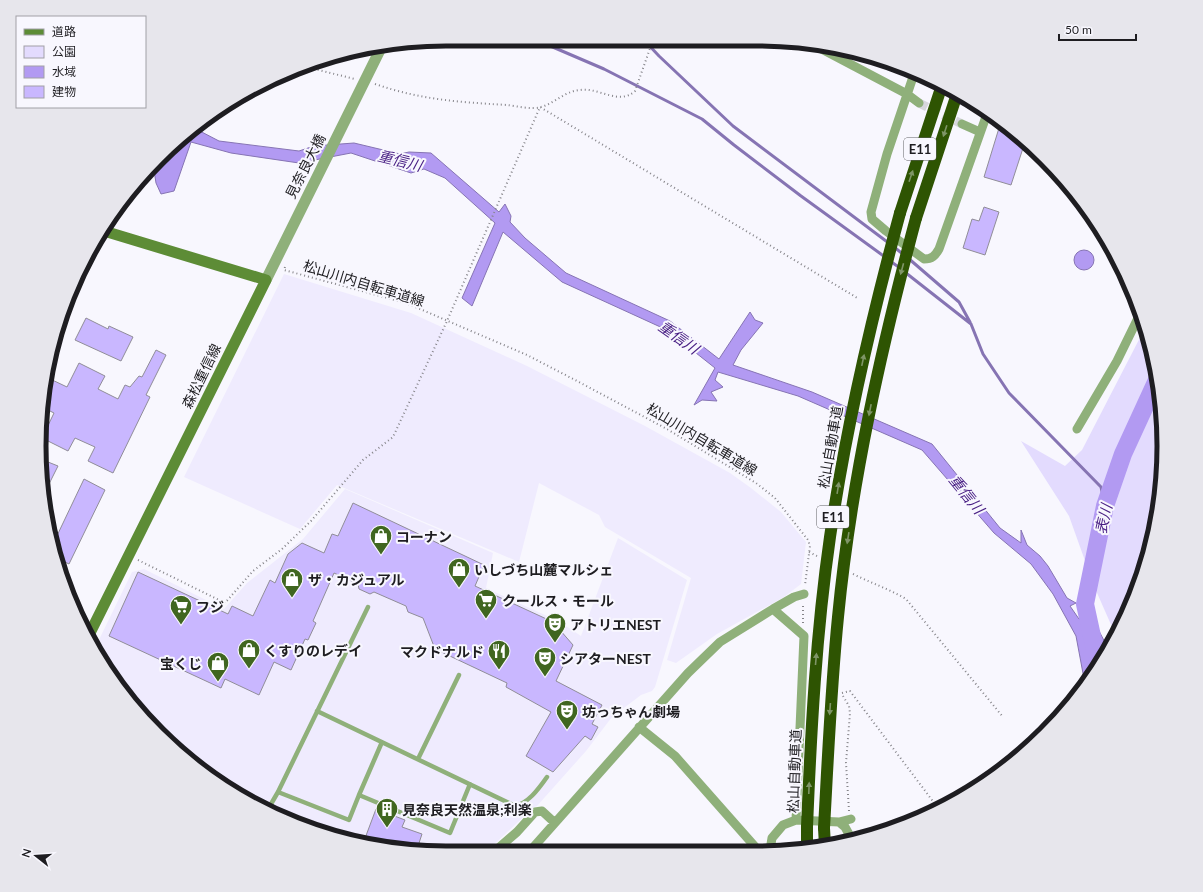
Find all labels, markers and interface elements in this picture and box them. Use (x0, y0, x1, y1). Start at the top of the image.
legend (16, 16, 146, 108)
scale bar (1059, 16, 1136, 42)
text: 50 m (1065, 22, 1092, 37)
text: 道路 (52, 24, 76, 39)
text: 公園 (52, 44, 76, 59)
text: 水域 (52, 64, 76, 79)
text: 建物 (52, 84, 76, 99)
one-way arrow (941, 125, 947, 137)
street label: 見奈良大橋 (282, 131, 328, 201)
road number: E11 (904, 138, 936, 160)
water label: 重信川 (376, 146, 426, 175)
one-way arrow (908, 169, 914, 181)
street label: 松山川内自転車道線 (301, 256, 427, 310)
one-way arrow (899, 263, 905, 276)
water label: 重信川 (655, 317, 704, 358)
street label: 森松重信線 (178, 341, 224, 411)
one-way arrow (860, 354, 866, 367)
street label: 松山川内自転車道線 (644, 399, 760, 479)
street label: 松山自動車道 (814, 404, 846, 490)
one-way arrow (867, 404, 873, 416)
water label: 重信川 (946, 471, 989, 519)
one-way arrow (835, 482, 841, 494)
water label: 表川 (1091, 500, 1116, 536)
road number: E11 (817, 506, 849, 528)
shop icon: コーナン (368, 523, 394, 556)
place label: コーナン (396, 528, 452, 545)
one-way arrow (845, 532, 851, 544)
shop icon: いしづち山麓マルシェ (446, 556, 472, 589)
place label: いしづち山麓マルシェ (474, 561, 613, 578)
shop icon: ザ・カジュアル (279, 566, 305, 599)
place label: ザ・カジュアル (308, 571, 405, 588)
supermarket icon: クールス・モール (473, 587, 499, 620)
place label: クールス・モール (502, 592, 614, 609)
supermarket icon: フジ (168, 593, 194, 626)
place label: フジ (196, 598, 224, 615)
theatre icon: アトリエNEST (542, 611, 568, 644)
place label: アトリエNEST (570, 616, 662, 633)
shop icon: くすりのレデイ (236, 637, 262, 670)
restaurant icon: マクドナルド (486, 638, 512, 671)
place label: くすりのレデイ (264, 642, 362, 659)
place label: マクドナルド (400, 643, 484, 660)
theatre icon: シアターNEST (532, 645, 558, 678)
shop icon: 宝くじ (205, 650, 231, 683)
place label: シアターNEST (560, 650, 652, 667)
one-way arrow (813, 653, 820, 665)
place label: 宝くじ (160, 655, 202, 672)
theatre icon: 坊っちゃん劇場 (554, 698, 580, 731)
place label: 坊っちゃん劇場 (582, 703, 680, 720)
one-way arrow (827, 703, 834, 715)
street label: 松山自動車道 (784, 729, 804, 813)
one-way arrow (805, 782, 812, 794)
building icon: 見奈良天然温泉;利楽 (374, 796, 400, 829)
place label: 見奈良天然温泉;利楽 (402, 801, 532, 818)
north arrow (16, 836, 56, 876)
text: N (19, 847, 33, 859)

